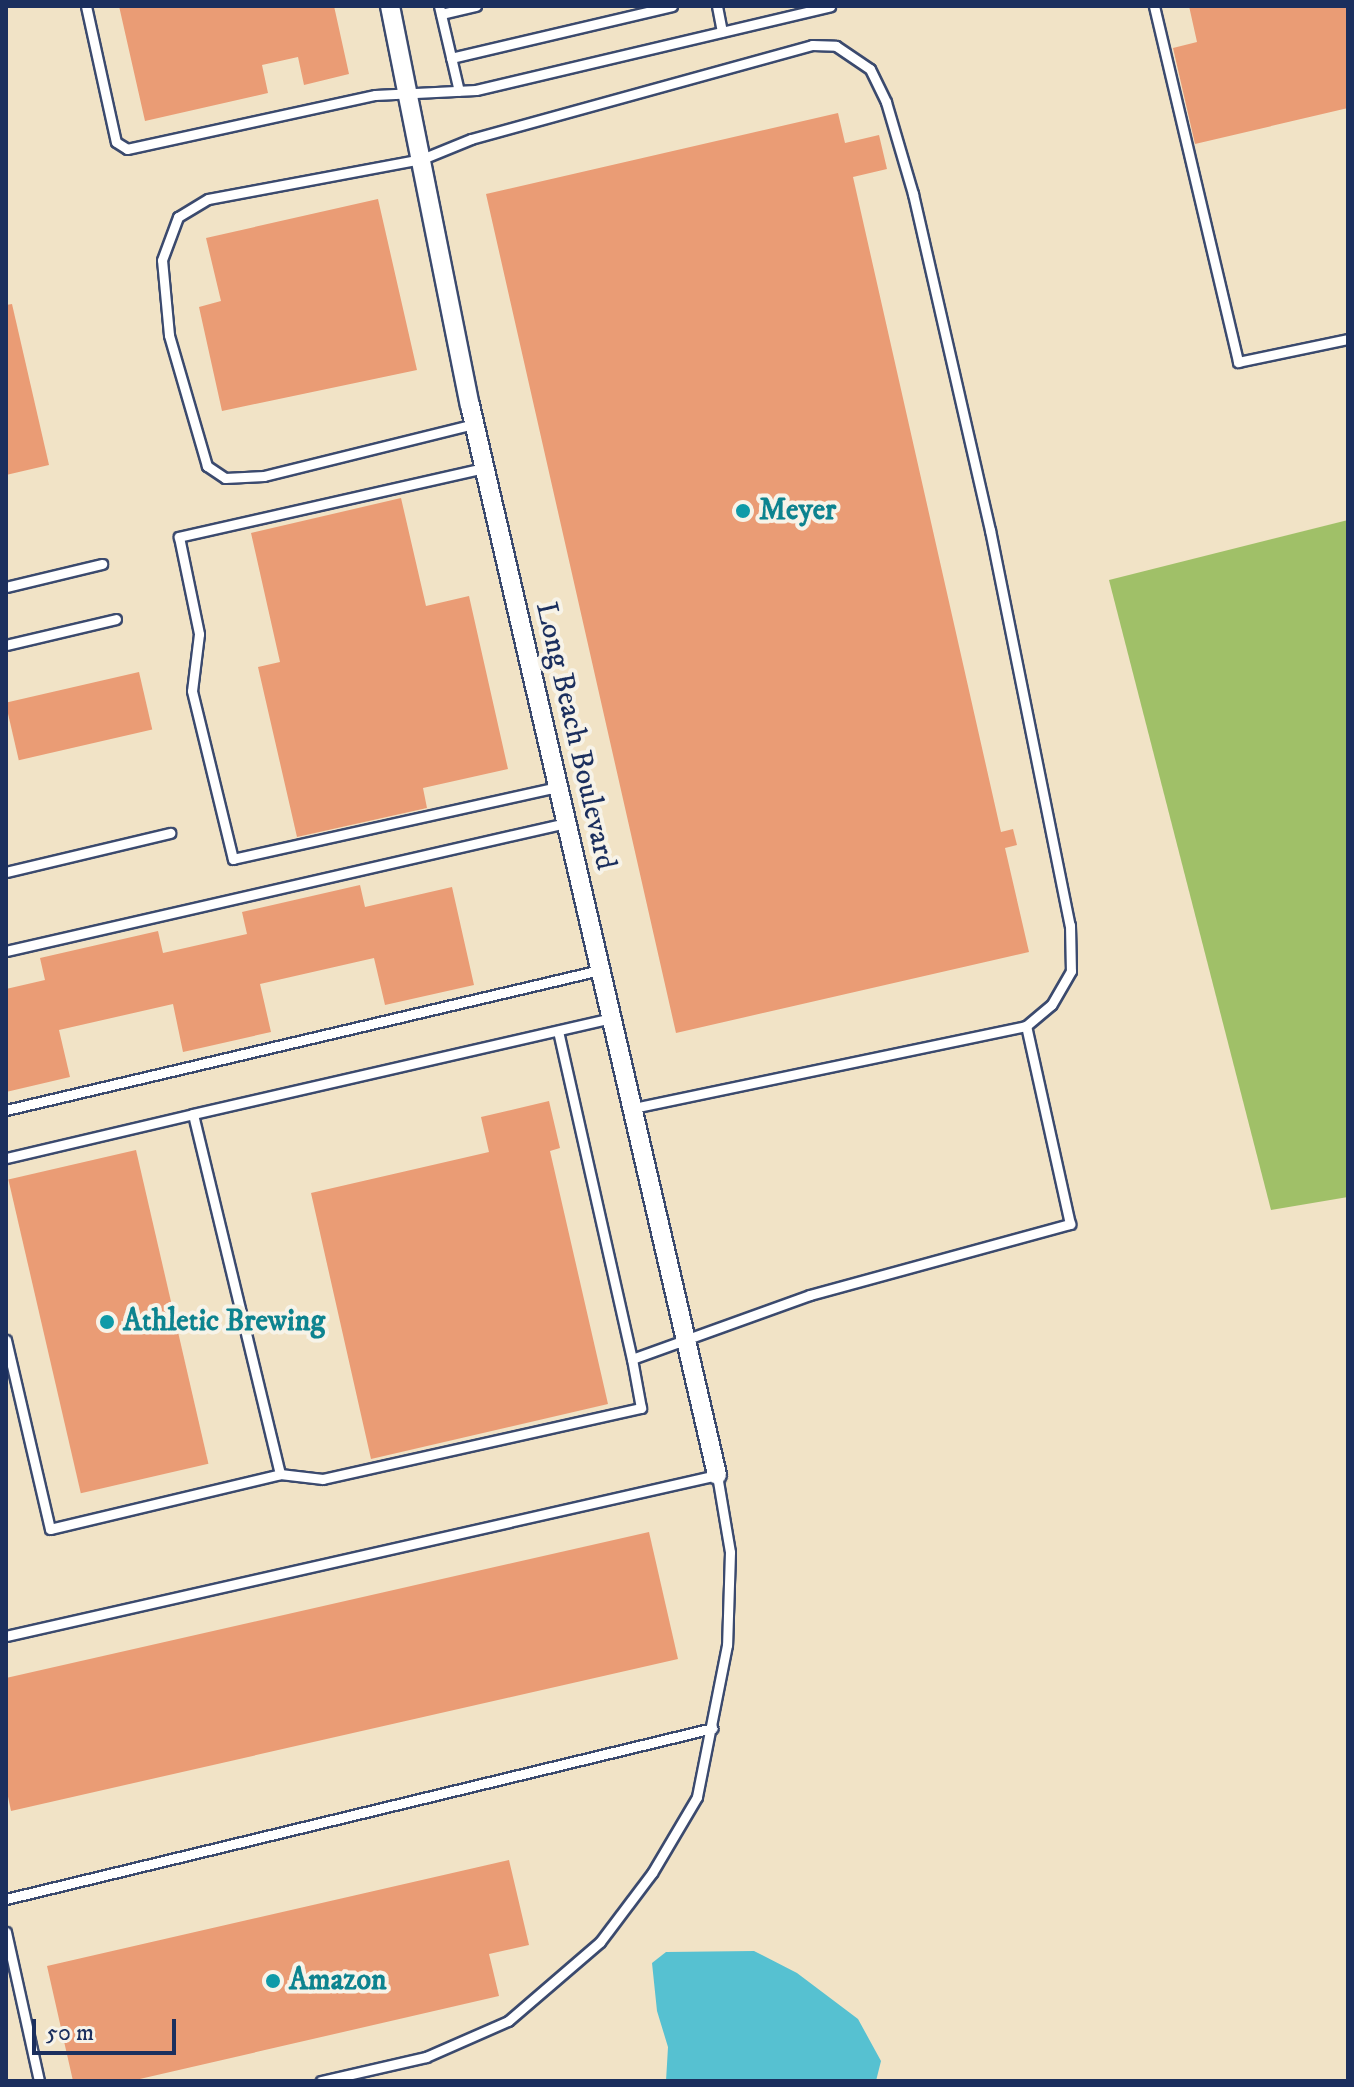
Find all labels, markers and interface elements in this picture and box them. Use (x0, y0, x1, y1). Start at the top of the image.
place label: Meyer (759, 493, 836, 529)
marker: Meyer (734, 502, 752, 520)
street label: Long Beach Boulevard (527, 599, 623, 873)
place label: Athletic Brewing (123, 1304, 325, 1340)
marker: Athletic Brewing (98, 1313, 116, 1331)
place label: Amazon (289, 1963, 387, 1999)
marker: Amazon (264, 1972, 282, 1990)
scale bar (36, 2003, 180, 2053)
text: 50 m (46, 2018, 94, 2048)

